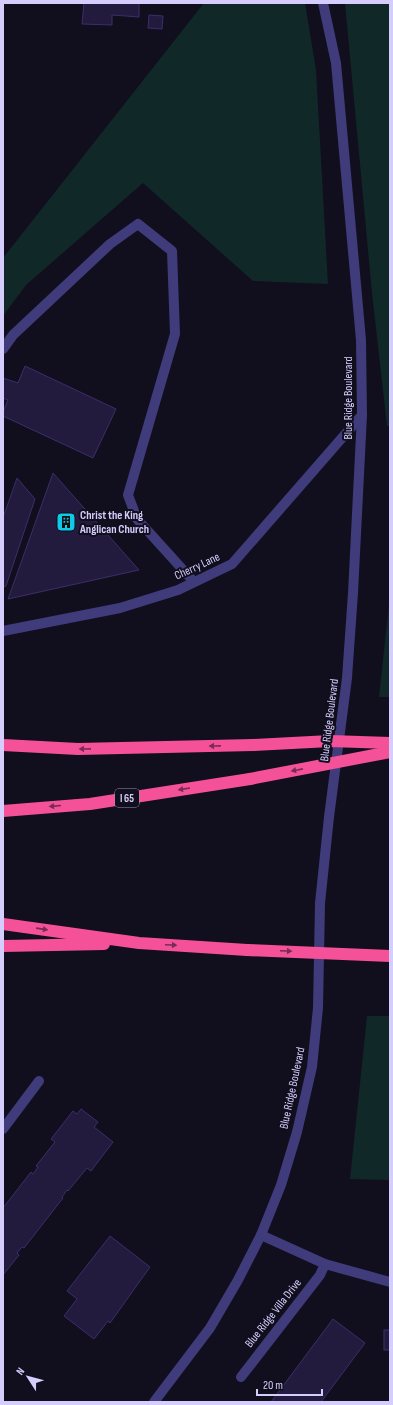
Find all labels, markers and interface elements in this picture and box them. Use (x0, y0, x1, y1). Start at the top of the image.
street label: Blue Ridge Boulevard (341, 356, 356, 440)
place label: Christ the King Anglican Church (79, 508, 149, 537)
building icon: Christ the King Anglican Church (55, 511, 77, 533)
street label: Cherry Lane (172, 549, 222, 583)
street label: Blue Ridge Boulevard (317, 678, 342, 762)
one-way arrow (208, 743, 221, 749)
one-way arrow (78, 746, 91, 752)
one-way arrow (291, 767, 303, 773)
one-way arrow (178, 786, 190, 792)
road number: I 65 (115, 789, 139, 807)
one-way arrow (49, 803, 61, 810)
one-way arrow (36, 926, 48, 932)
one-way arrow (164, 942, 177, 949)
one-way arrow (280, 948, 292, 955)
street label: Blue Ridge Boulevard (277, 1046, 308, 1130)
street label: Blue Ridge Villa Drive (242, 1276, 305, 1351)
north arrow (8, 1357, 48, 1397)
text: N (13, 1365, 27, 1378)
scale bar (257, 1371, 322, 1397)
text: 20 m (263, 1378, 283, 1393)

